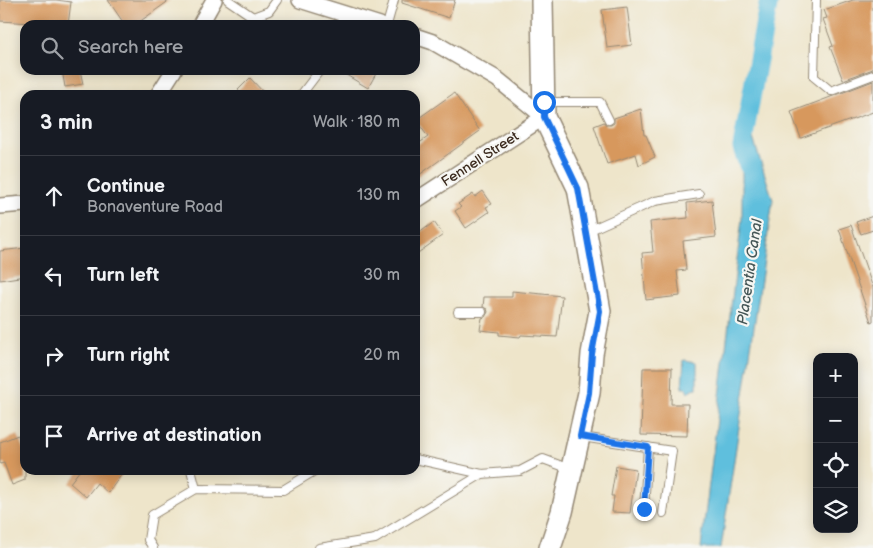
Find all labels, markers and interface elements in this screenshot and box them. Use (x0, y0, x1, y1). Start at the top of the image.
search box (20, 20, 420, 75)
icon: search (38, 34, 66, 62)
text: Search here (78, 36, 183, 59)
route start (533, 91, 556, 114)
text: 3 min (40, 110, 93, 135)
text: Walk · 180 m (313, 113, 400, 132)
street label: Fennell Street (438, 127, 522, 190)
text: Continue (87, 175, 165, 198)
icon: ahead (40, 182, 68, 210)
text: 130 m (357, 186, 400, 205)
text: Bonaventure Road (87, 198, 223, 217)
water label: Placentia Canal (733, 217, 767, 326)
icon: left (40, 262, 68, 290)
text: Turn left (87, 264, 159, 287)
text: 30 m (363, 266, 400, 285)
icon: right (40, 342, 68, 370)
text: Turn right (87, 344, 170, 367)
text: 20 m (364, 346, 400, 365)
map controls (813, 353, 858, 533)
button: + (813, 353, 858, 398)
button: − (813, 398, 858, 443)
icon: arrive (40, 422, 68, 450)
text: Arrive at destination (87, 424, 262, 447)
button: locate (813, 443, 858, 488)
button: layers (813, 488, 858, 533)
route end (633, 498, 656, 521)

